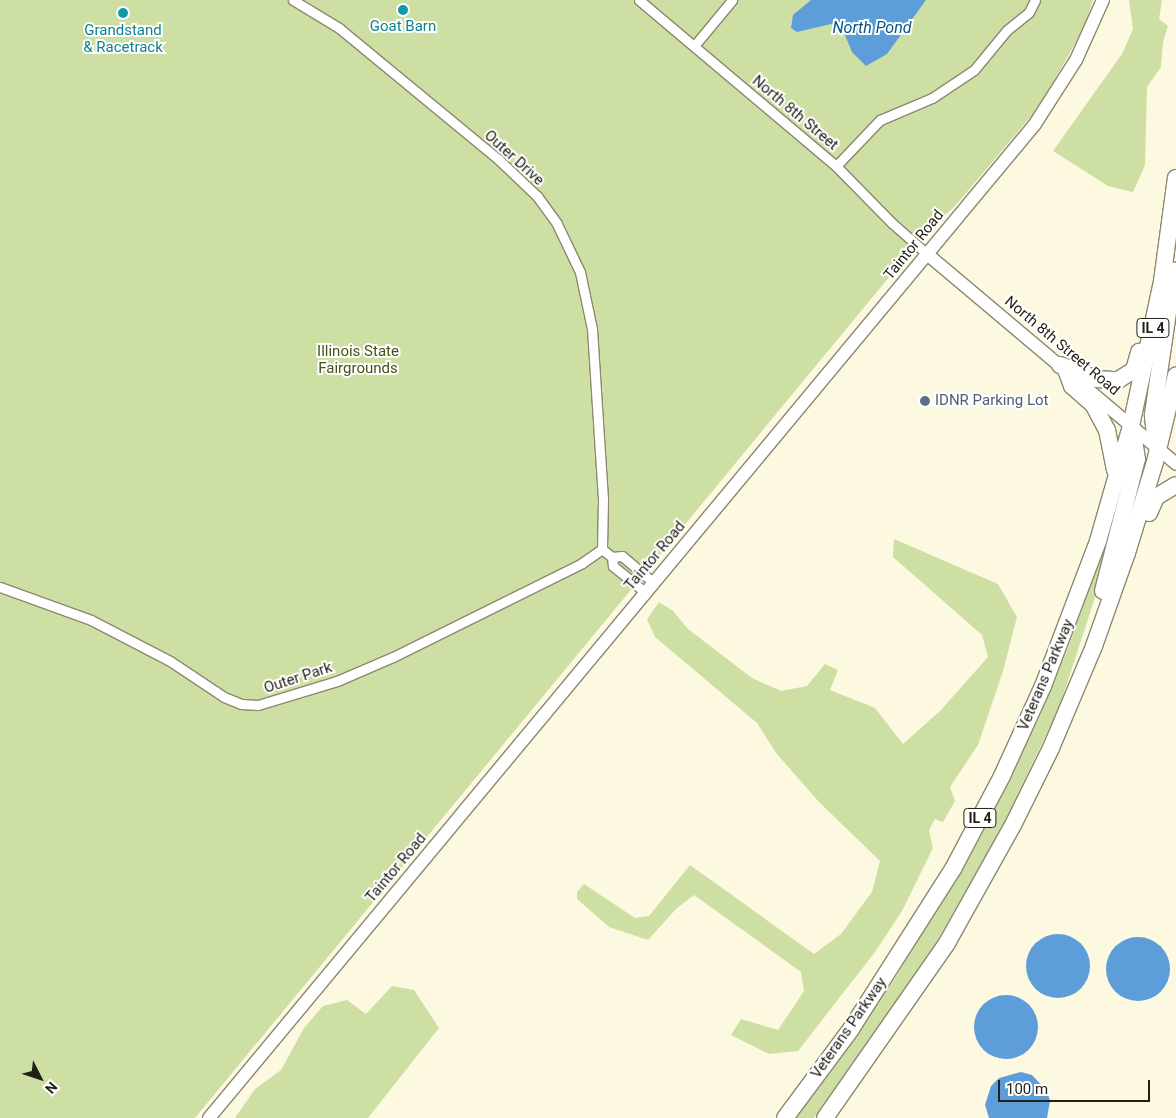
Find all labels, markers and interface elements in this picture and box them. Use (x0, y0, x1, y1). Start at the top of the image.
marker: Goat Barn (397, 4, 409, 16)
marker: Grandstand & Racetrack (117, 7, 129, 19)
place label: Goat Barn (370, 18, 436, 36)
water label: North Pond (833, 18, 911, 38)
place label: Grandstand & Racetrack (83, 21, 163, 56)
street label: North 8th Street (748, 72, 842, 154)
street label: Outer Drive (480, 127, 548, 189)
street label: Taintor Road (880, 206, 948, 284)
street label: North 8th Street Road (1001, 293, 1123, 399)
road number: IL 4 (1136, 316, 1170, 339)
park label: Illinois State Fairgrounds (317, 342, 399, 377)
place label: IDNR Parking Lot (935, 392, 1048, 410)
marker: IDNR Parking Lot (919, 395, 931, 407)
street label: Taintor Road (621, 518, 689, 594)
street label: Veterans Parkway (1014, 617, 1078, 733)
street label: Outer Park (262, 659, 334, 697)
road number: IL 4 (962, 806, 998, 830)
street label: Taintor Road (362, 830, 430, 906)
street label: Veterans Parkway (807, 974, 891, 1082)
north arrow (15, 1053, 65, 1103)
scale bar (1001, 1070, 1154, 1102)
text: N (42, 1079, 61, 1097)
text: 100 m (1006, 1080, 1048, 1098)

